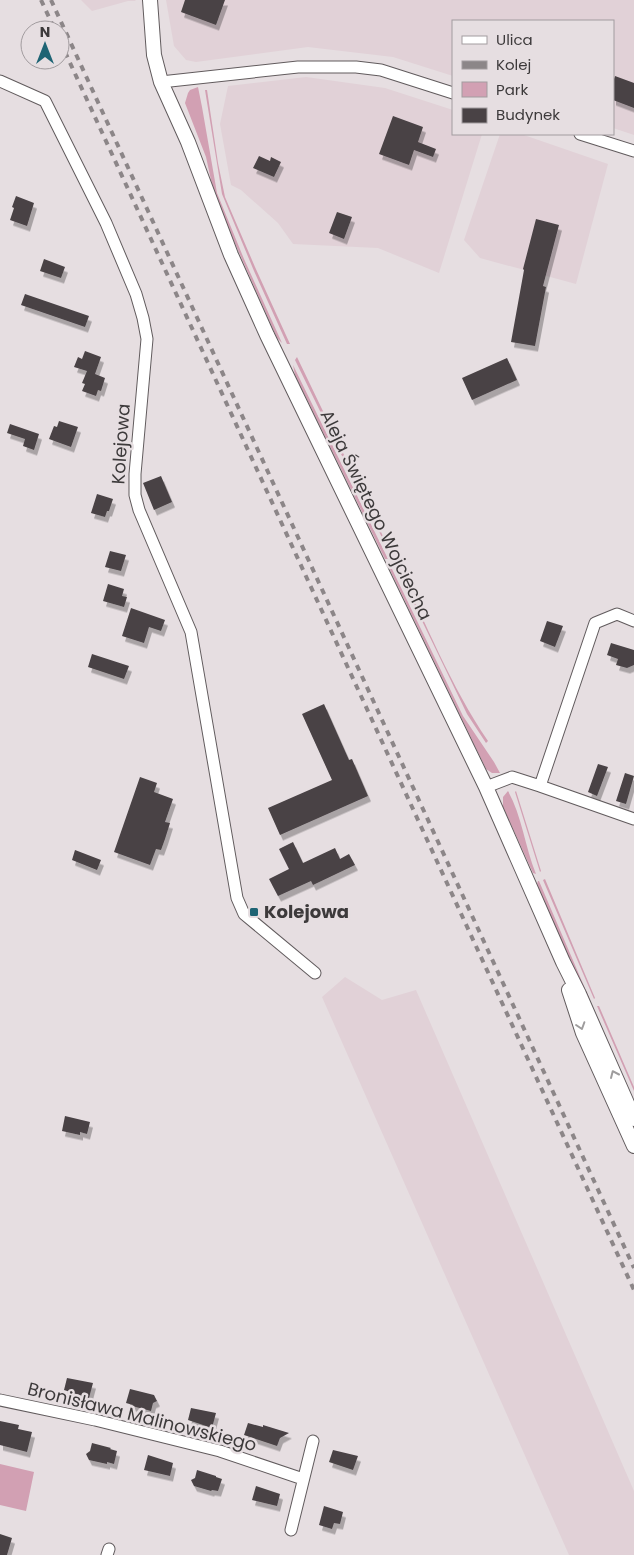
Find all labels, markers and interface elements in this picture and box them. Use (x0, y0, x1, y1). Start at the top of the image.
north arrow (20, 20, 70, 70)
legend (452, 20, 614, 135)
text: N (40, 22, 50, 42)
text: Ulica (496, 29, 533, 50)
text: Kolej (496, 54, 531, 75)
text: Park (496, 79, 528, 100)
text: Budynek (496, 104, 560, 125)
street label: Kolejowa (105, 403, 136, 485)
street label: Aleja Świętego Wojciecha (315, 406, 438, 624)
place label: Kolejowa (264, 899, 349, 924)
marker: Kolejowa (248, 906, 260, 918)
one-way arrow (575, 1021, 585, 1029)
one-way arrow (610, 1070, 621, 1079)
street label: Bronisława Malinowskiego (25, 1376, 259, 1457)

